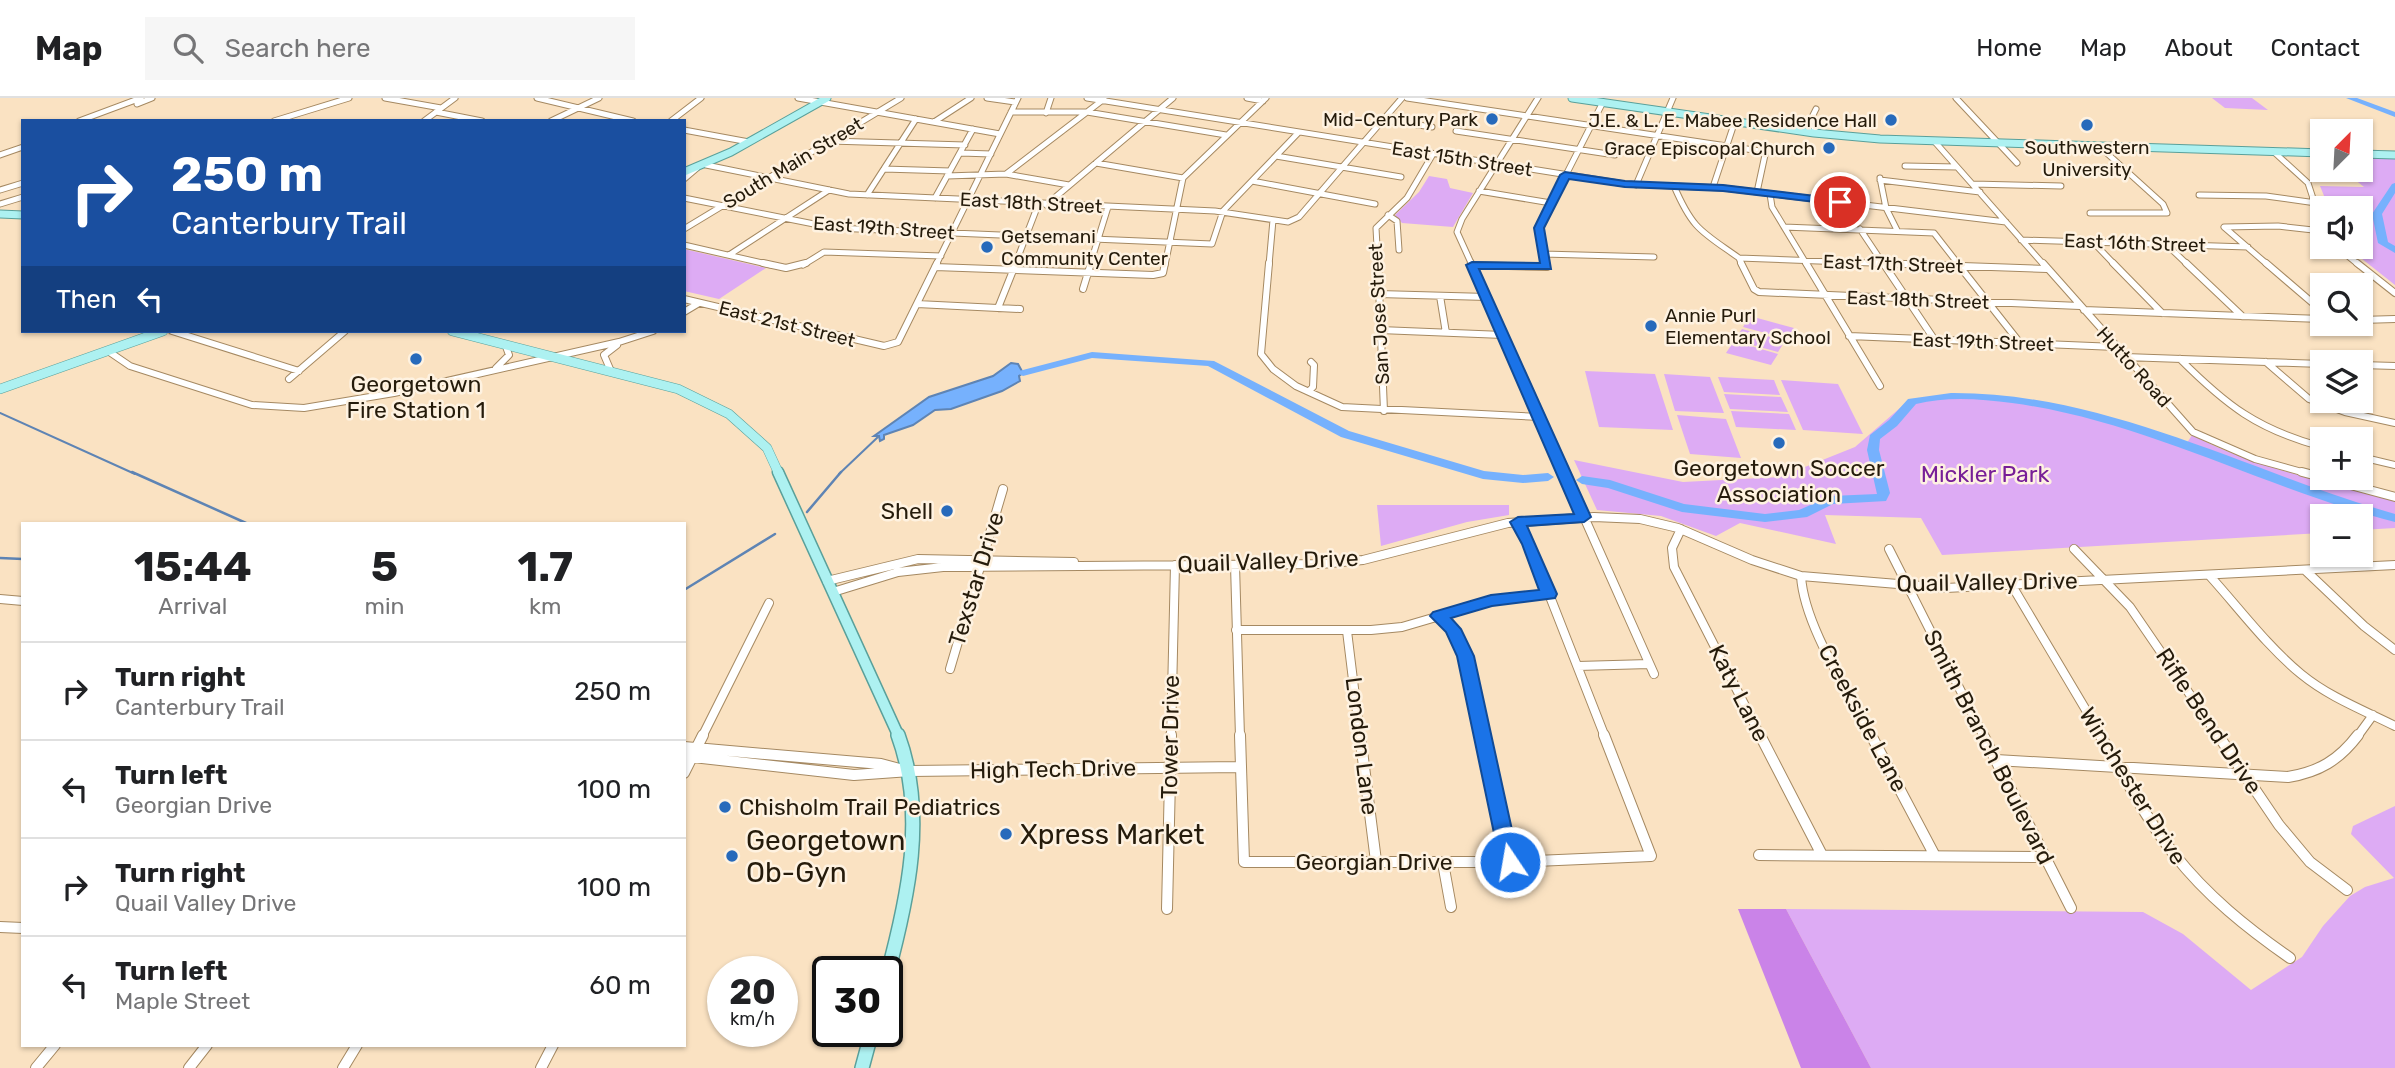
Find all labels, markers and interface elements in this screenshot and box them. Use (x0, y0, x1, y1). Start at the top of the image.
search box (145, 17, 635, 80)
text: Map (35, 29, 103, 68)
icon: search (169, 29, 207, 67)
text: Search here (225, 33, 370, 64)
text: Home (1976, 34, 2042, 62)
text: Map (2080, 34, 2127, 62)
text: About (2165, 34, 2233, 62)
text: Contact (2271, 34, 2360, 62)
place label: Mid-Century Park (1323, 108, 1478, 131)
place label: J.E. & L. E. Mabee Residence Hall (1588, 109, 1877, 132)
marker: Mid-Century Park (1484, 111, 1500, 127)
street label: South Main Street (719, 112, 868, 214)
marker: J.E. & L. E. Mabee Residence Hall (1883, 112, 1899, 128)
marker: Southwestern University (2079, 117, 2095, 133)
north arrow (2310, 119, 2373, 182)
map controls (2310, 119, 2373, 567)
place label: Southwestern University (2024, 136, 2150, 181)
street label: East 15th Street (1390, 137, 1534, 182)
place label: Grace Episcopal Church (1604, 137, 1815, 160)
marker: Grace Episcopal Church (1821, 140, 1837, 156)
text: 250 m (171, 145, 323, 203)
icon: right (56, 147, 147, 238)
pin (1810, 172, 1870, 232)
icon: arrive (1821, 183, 1859, 221)
street label: East 18th Street (959, 188, 1103, 218)
button: sound (2310, 196, 2373, 259)
text: Canterbury Trail (171, 204, 407, 242)
street label: East 19th Street (812, 212, 956, 244)
place label: Getsemani Community Center (1001, 225, 1169, 270)
street label: East 16th Street (2064, 229, 2207, 257)
marker: Getsemani Community Center (979, 239, 995, 255)
street label: San Jose Street (1364, 242, 1394, 385)
street label: East 17th Street (1823, 250, 1964, 278)
button: search (2310, 273, 2373, 336)
icon: left (131, 280, 169, 318)
text: Then (56, 284, 117, 315)
street label: East 18th Street (1846, 286, 1990, 314)
street label: East 21st Street (716, 296, 858, 352)
place label: Annie Purl Elementary School (1665, 304, 1831, 349)
marker: Annie Purl Elementary School (1643, 318, 1659, 334)
street label: Hutto Road (2092, 322, 2176, 412)
street label: East 19th Street (1912, 328, 2055, 356)
button: layers (2310, 350, 2373, 413)
marker: Georgetown Fire Station 1 (408, 351, 424, 367)
place label: Georgetown Fire Station 1 (346, 370, 486, 424)
button: + (2310, 427, 2373, 490)
marker: Georgetown Soccer Association (1771, 435, 1787, 451)
place label: Georgetown Soccer Association (1673, 454, 1885, 508)
park label: Mickler Park (1921, 460, 2049, 488)
place label: Shell (881, 497, 933, 525)
marker: Shell (939, 503, 955, 519)
button: − (2310, 504, 2373, 567)
street label: Texstar Drive (942, 509, 1010, 649)
text: 15:44 (134, 542, 252, 592)
text: 5 (371, 542, 398, 592)
text: 1.7 (517, 542, 573, 592)
street label: Quail Valley Drive (1177, 544, 1359, 578)
street label: Quail Valley Drive (1896, 566, 2078, 598)
text: Arrival (158, 592, 227, 620)
text: min (365, 592, 404, 620)
text: km (529, 592, 561, 620)
street label: Smith Branch Boulevard (1918, 625, 2060, 869)
street label: Creekside Lane (1812, 639, 1914, 797)
street label: Katy Lane (1703, 640, 1775, 746)
street label: Rifle Bend Drive (2150, 643, 2268, 799)
text: Turn right (115, 662, 245, 693)
icon: right (56, 672, 94, 710)
street label: Tower Drive (1155, 675, 1185, 799)
street label: London Lane (1340, 675, 1384, 817)
text: 250 m (574, 676, 651, 707)
text: Canterbury Trail (115, 693, 285, 721)
street label: Winchester Drive (2073, 702, 2193, 870)
street label: High Tech Drive (970, 754, 1136, 784)
text: Turn left (115, 760, 227, 791)
icon: left (56, 770, 94, 808)
text: 100 m (577, 774, 651, 805)
text: Georgian Drive (115, 791, 272, 819)
place label: Chisholm Trail Pediatrics (739, 793, 1000, 821)
marker: Chisholm Trail Pediatrics (717, 799, 733, 815)
place label: Xpress Market (1020, 818, 1205, 851)
place label: Georgetown Ob-Gyn (746, 824, 906, 889)
position arrow (1473, 825, 1547, 899)
marker: Xpress Market (998, 826, 1014, 842)
marker: Georgetown Ob-Gyn (724, 848, 740, 864)
street label: Georgian Drive (1295, 848, 1453, 876)
text: Turn right (115, 858, 245, 889)
icon: right (56, 868, 94, 906)
text: 100 m (577, 872, 651, 903)
text: Quail Valley Drive (115, 889, 296, 917)
text: Turn left (115, 956, 227, 987)
speed limit sign: 30 (812, 956, 903, 1047)
icon: left (56, 966, 94, 1004)
text: 60 m (589, 970, 651, 1001)
text: 20 (729, 971, 776, 1013)
text: Maple Street (115, 987, 250, 1015)
text: km/h (730, 1008, 775, 1030)

